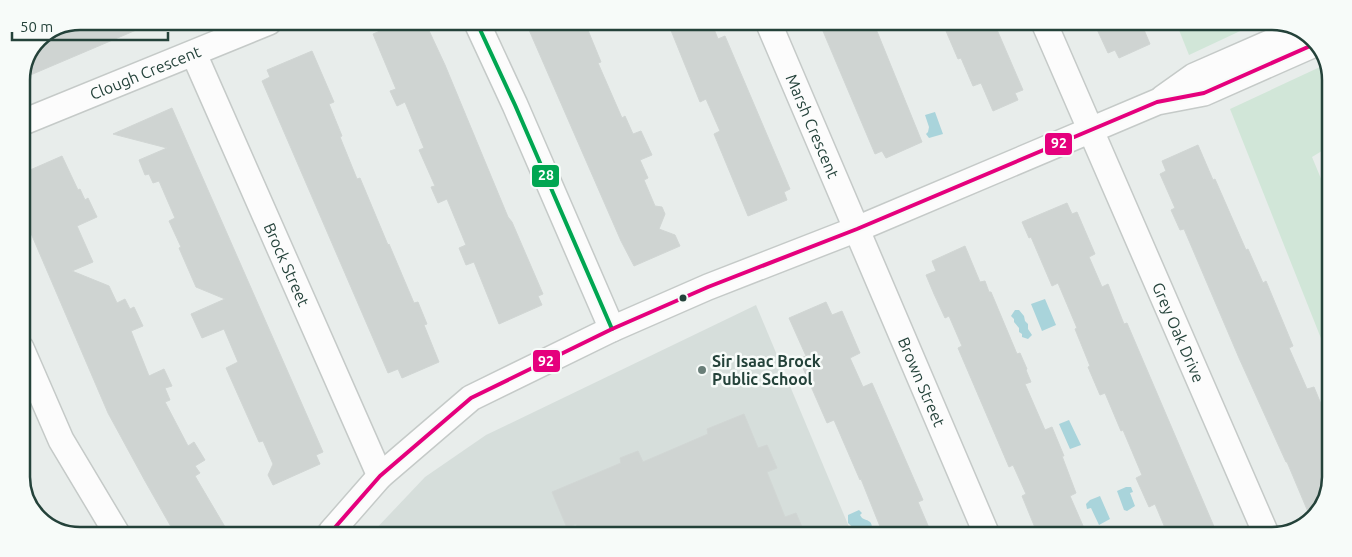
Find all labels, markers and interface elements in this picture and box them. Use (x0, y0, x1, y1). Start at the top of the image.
scale bar (12, 10, 169, 42)
text: 50 m (20, 18, 53, 35)
street label: Clough Crescent (87, 42, 204, 103)
street label: Marsh Crescent (782, 71, 843, 181)
line badge: 92 (1044, 132, 1073, 156)
text: 92 (1051, 135, 1067, 151)
line badge: 28 (531, 164, 560, 188)
text: 28 (538, 167, 554, 183)
street label: Brock Street (260, 220, 313, 310)
street label: Grey Oak Drive (1149, 280, 1208, 385)
unlabelled marker (678, 293, 688, 303)
street label: Brown Street (895, 334, 949, 430)
line badge: 92 (532, 349, 561, 373)
place label: Sir Isaac Brock Public School (712, 352, 821, 388)
text: 92 (538, 353, 554, 369)
marker: Sir Isaac Brock Public School (696, 364, 708, 376)

